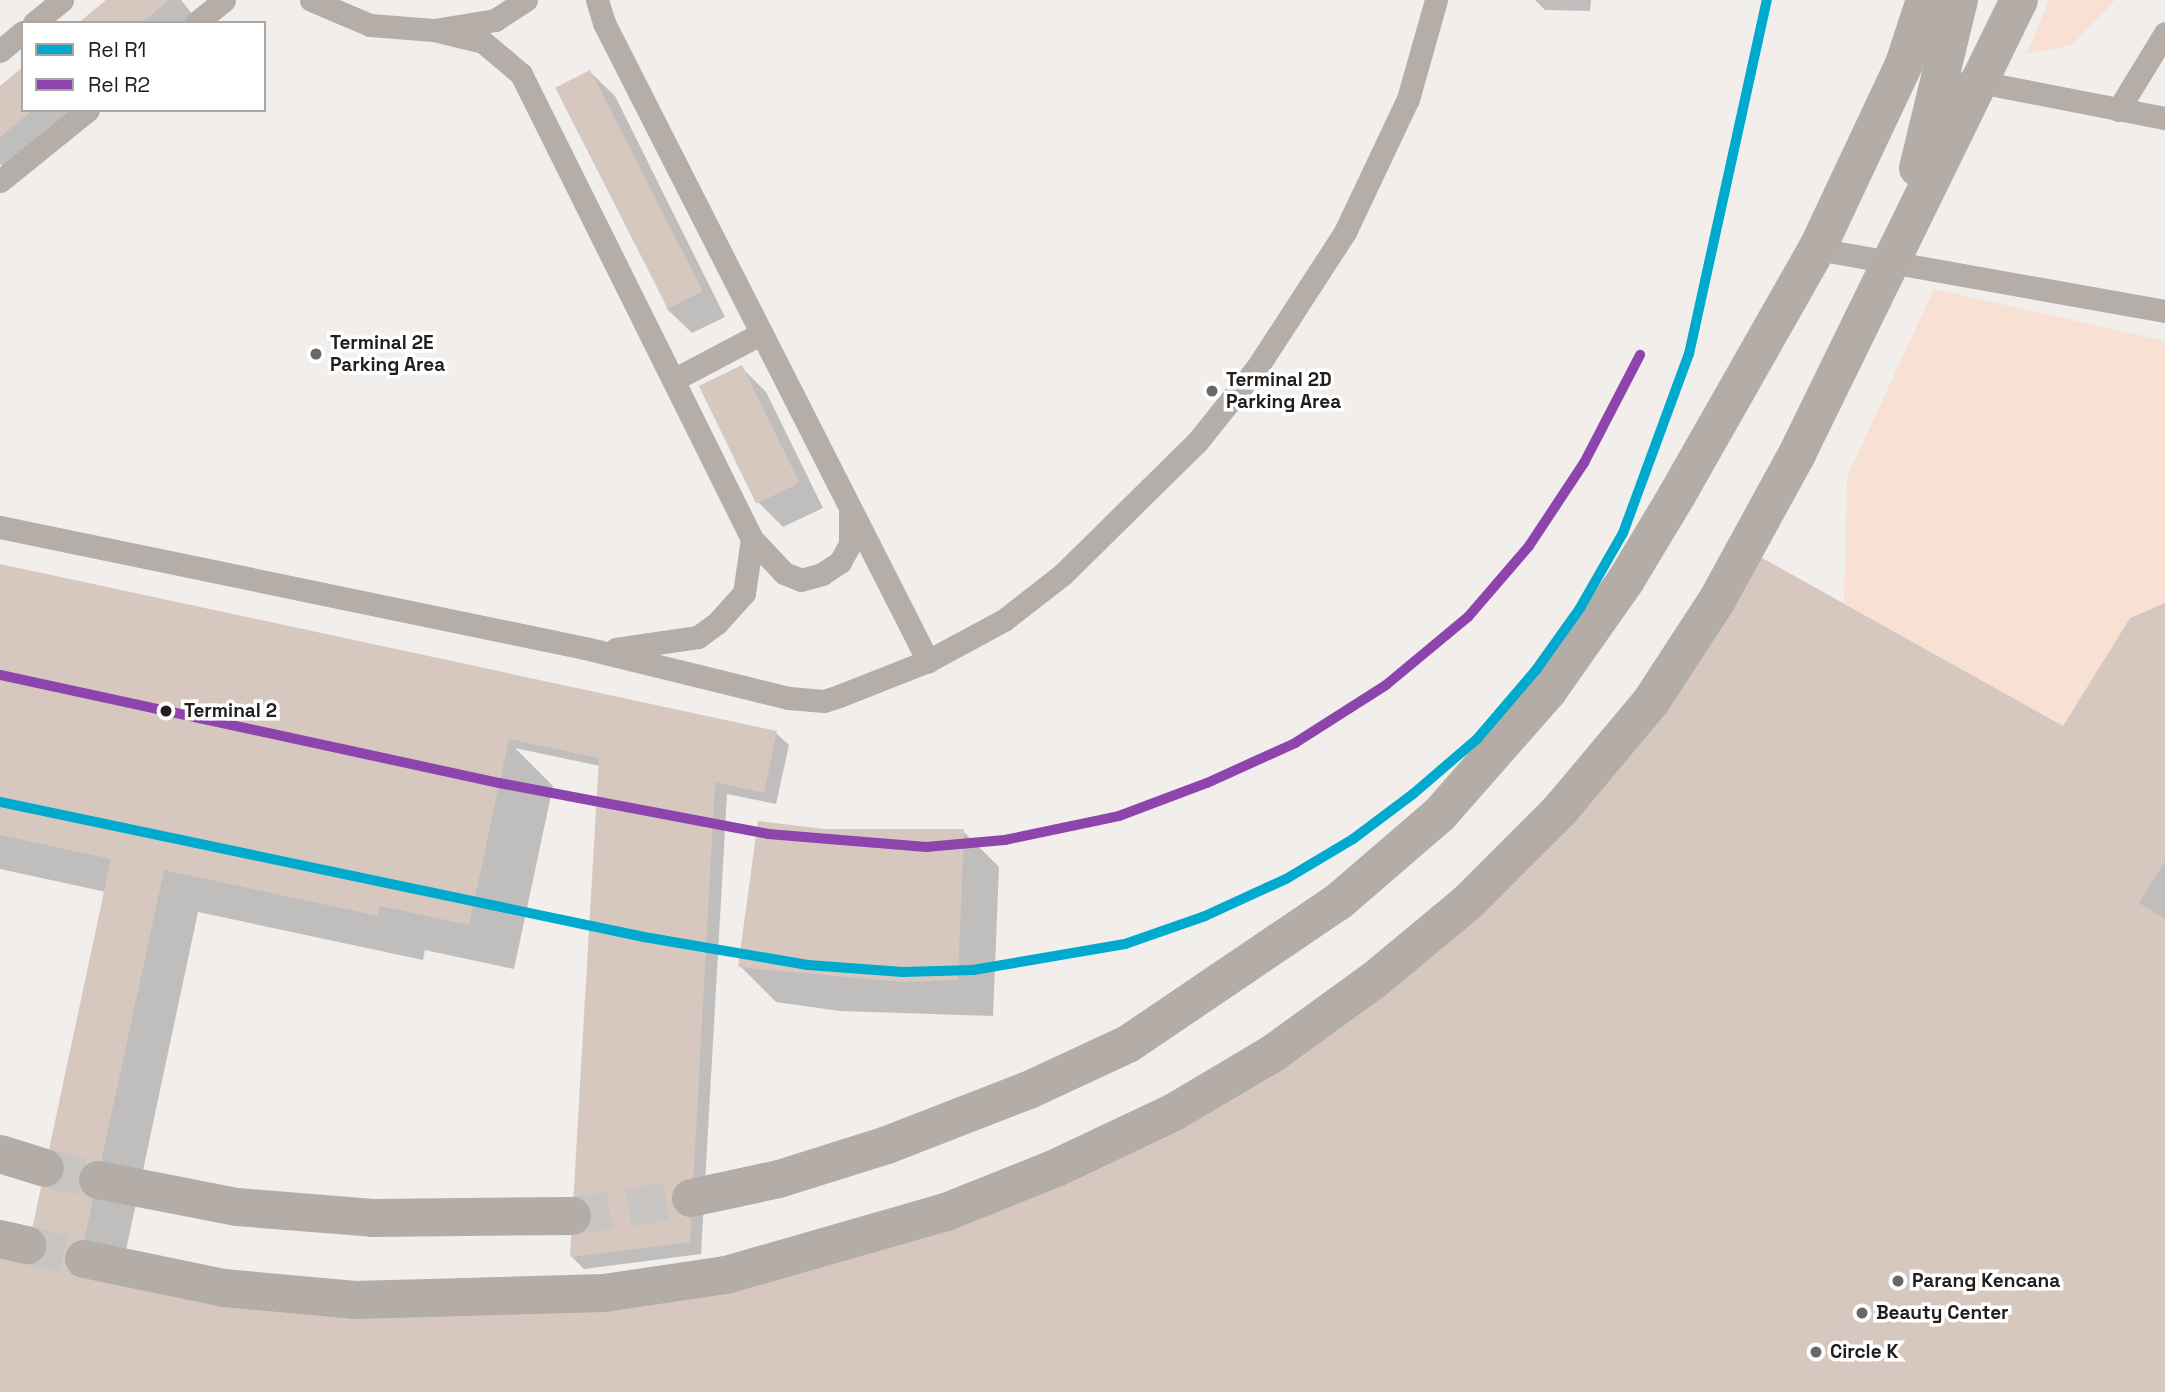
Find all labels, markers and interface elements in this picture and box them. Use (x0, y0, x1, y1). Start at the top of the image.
legend (21, 21, 266, 112)
text: Rel R1 (88, 36, 146, 63)
text: Rel R2 (88, 71, 150, 98)
place label: Terminal 2E Parking Area (330, 332, 445, 376)
marker: Terminal 2E Parking Area (308, 346, 324, 362)
place label: Terminal 2D Parking Area (1226, 369, 1341, 413)
marker: Terminal 2D Parking Area (1204, 383, 1220, 399)
marker: Terminal 2 (155, 700, 177, 722)
place label: Terminal 2 (184, 700, 277, 722)
place label: Parang Kencana (1912, 1270, 2060, 1292)
marker: Parang Kencana (1890, 1273, 1906, 1289)
place label: Beauty Center (1876, 1302, 2009, 1324)
marker: Beauty Center (1854, 1305, 1870, 1321)
place label: Circle K (1830, 1341, 1898, 1363)
marker: Circle K (1808, 1344, 1824, 1360)

